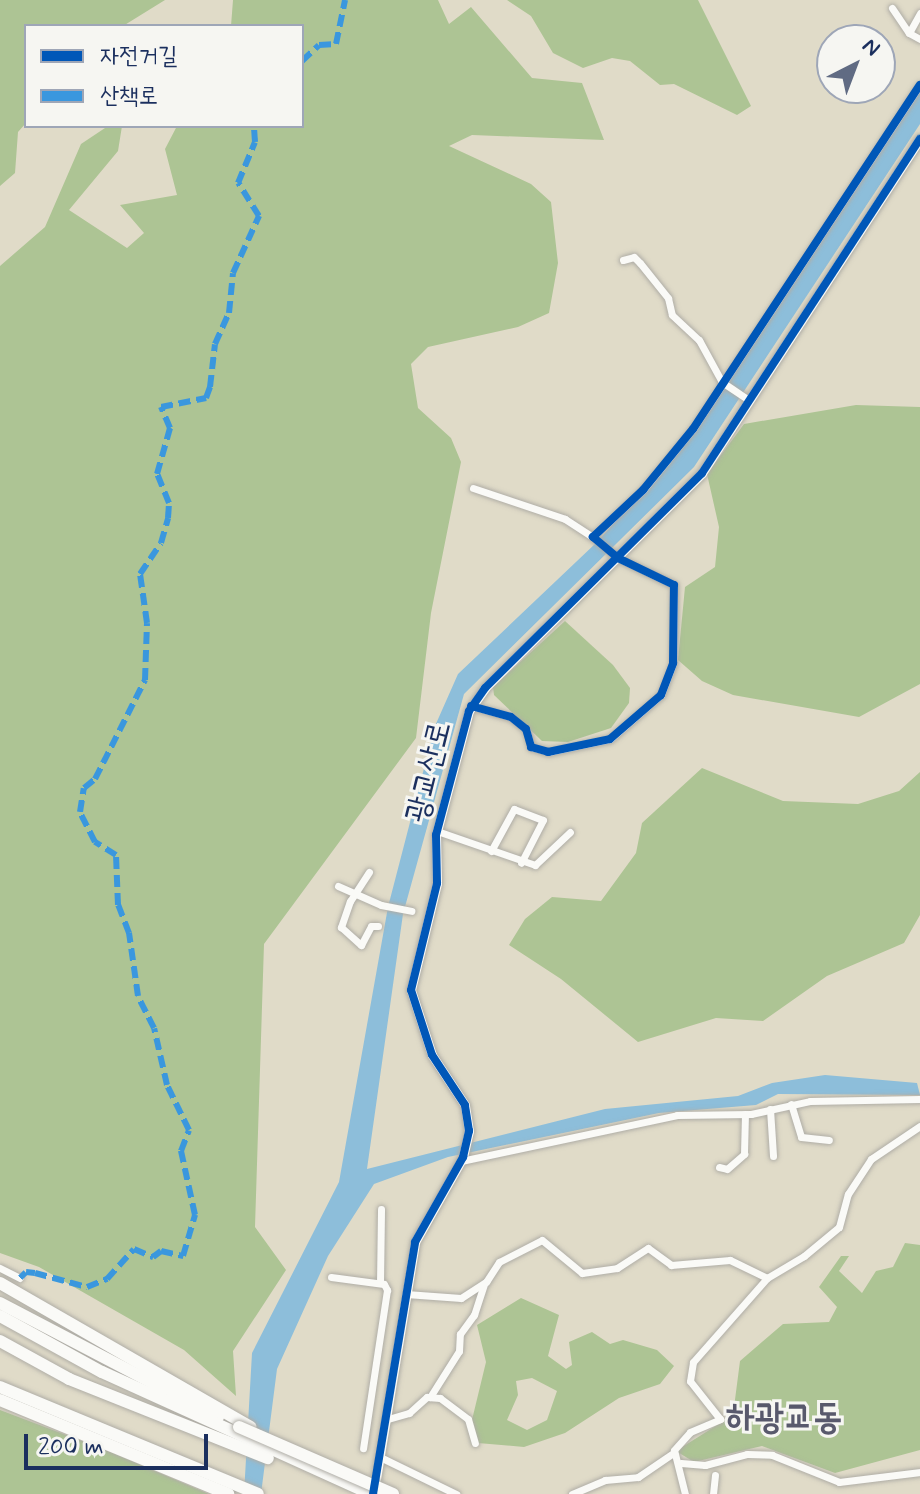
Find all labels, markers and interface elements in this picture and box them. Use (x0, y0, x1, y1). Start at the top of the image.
legend (24, 24, 304, 128)
north arrow (816, 24, 896, 104)
text: N (856, 32, 886, 63)
text: 자전거길 (100, 41, 177, 72)
text: 산책로 (100, 81, 158, 112)
street label: 광교산로 (398, 717, 460, 827)
district label: 하광교동 (726, 1397, 842, 1441)
scale bar (28, 1418, 212, 1468)
text: 200 m (38, 1432, 104, 1463)

